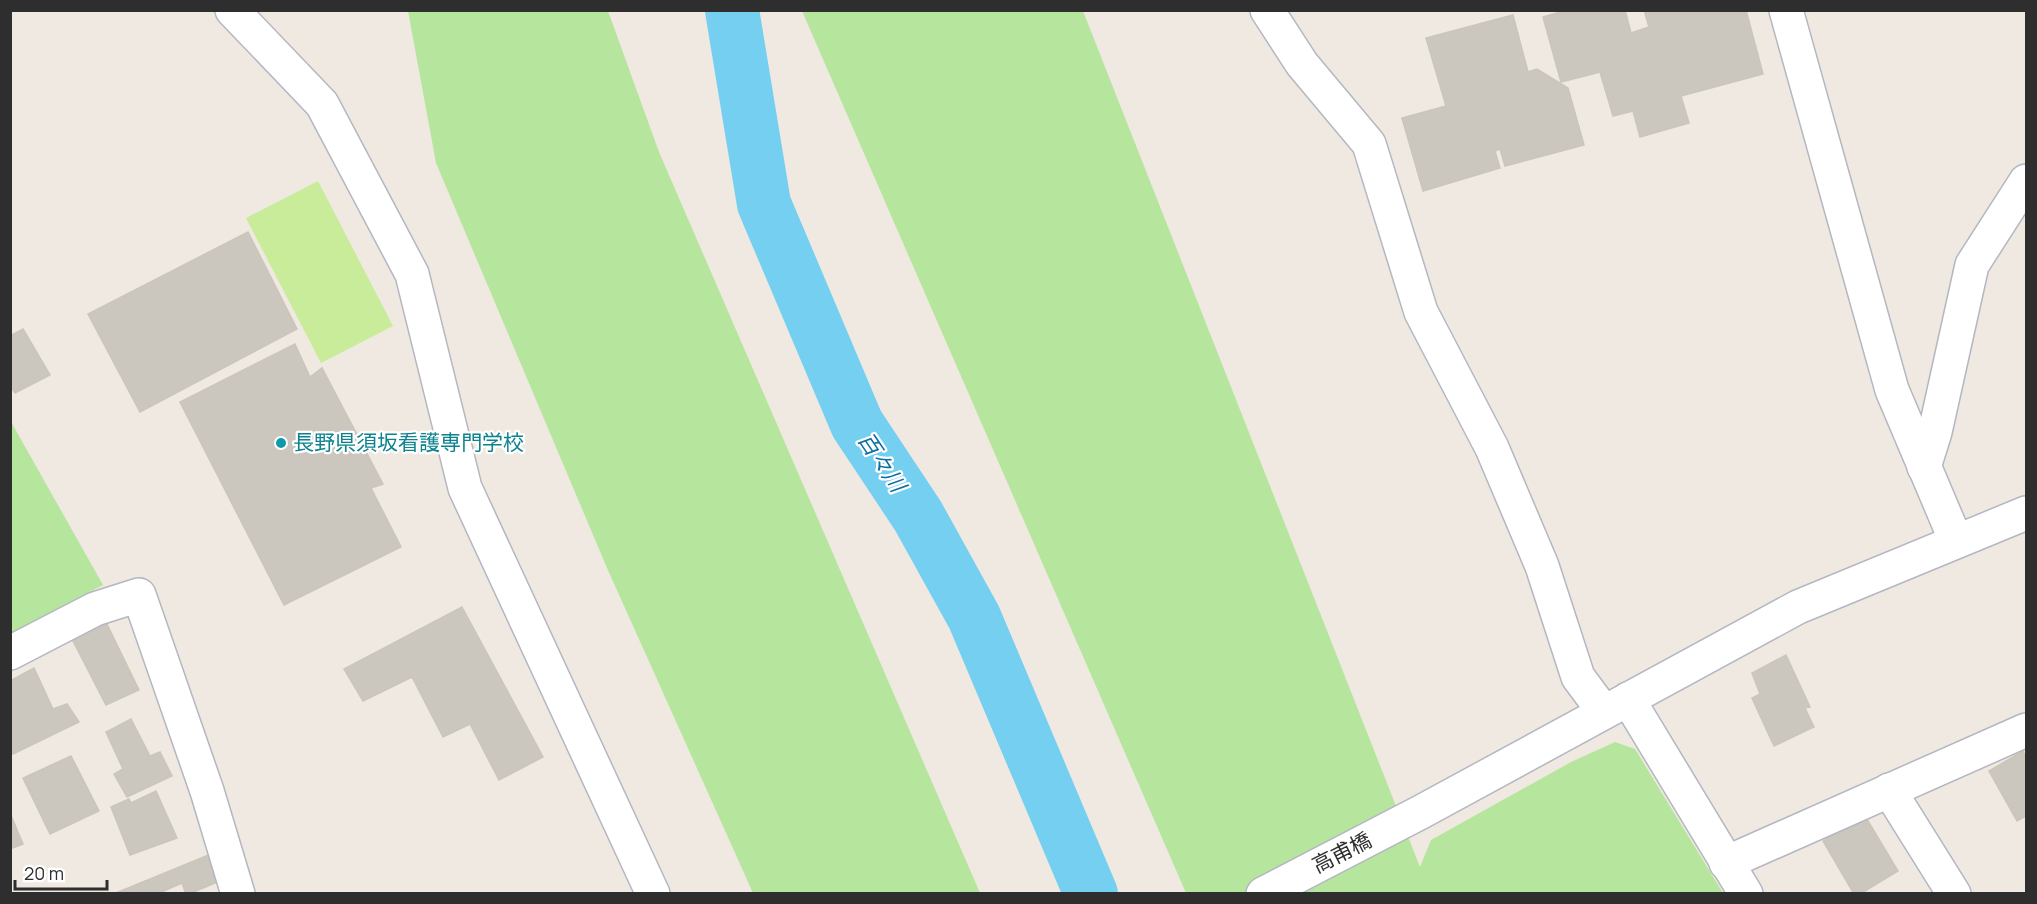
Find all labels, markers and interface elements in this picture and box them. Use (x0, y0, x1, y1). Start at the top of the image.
water label: 百々川 (851, 426, 914, 499)
place label: 長野県須坂看護専門学校 (293, 428, 524, 456)
marker: 長野県須坂看護専門学校 (274, 436, 288, 450)
street label: 高甫橋 (1307, 825, 1376, 879)
scale bar (15, 853, 106, 891)
text: 20 m (24, 861, 64, 885)

